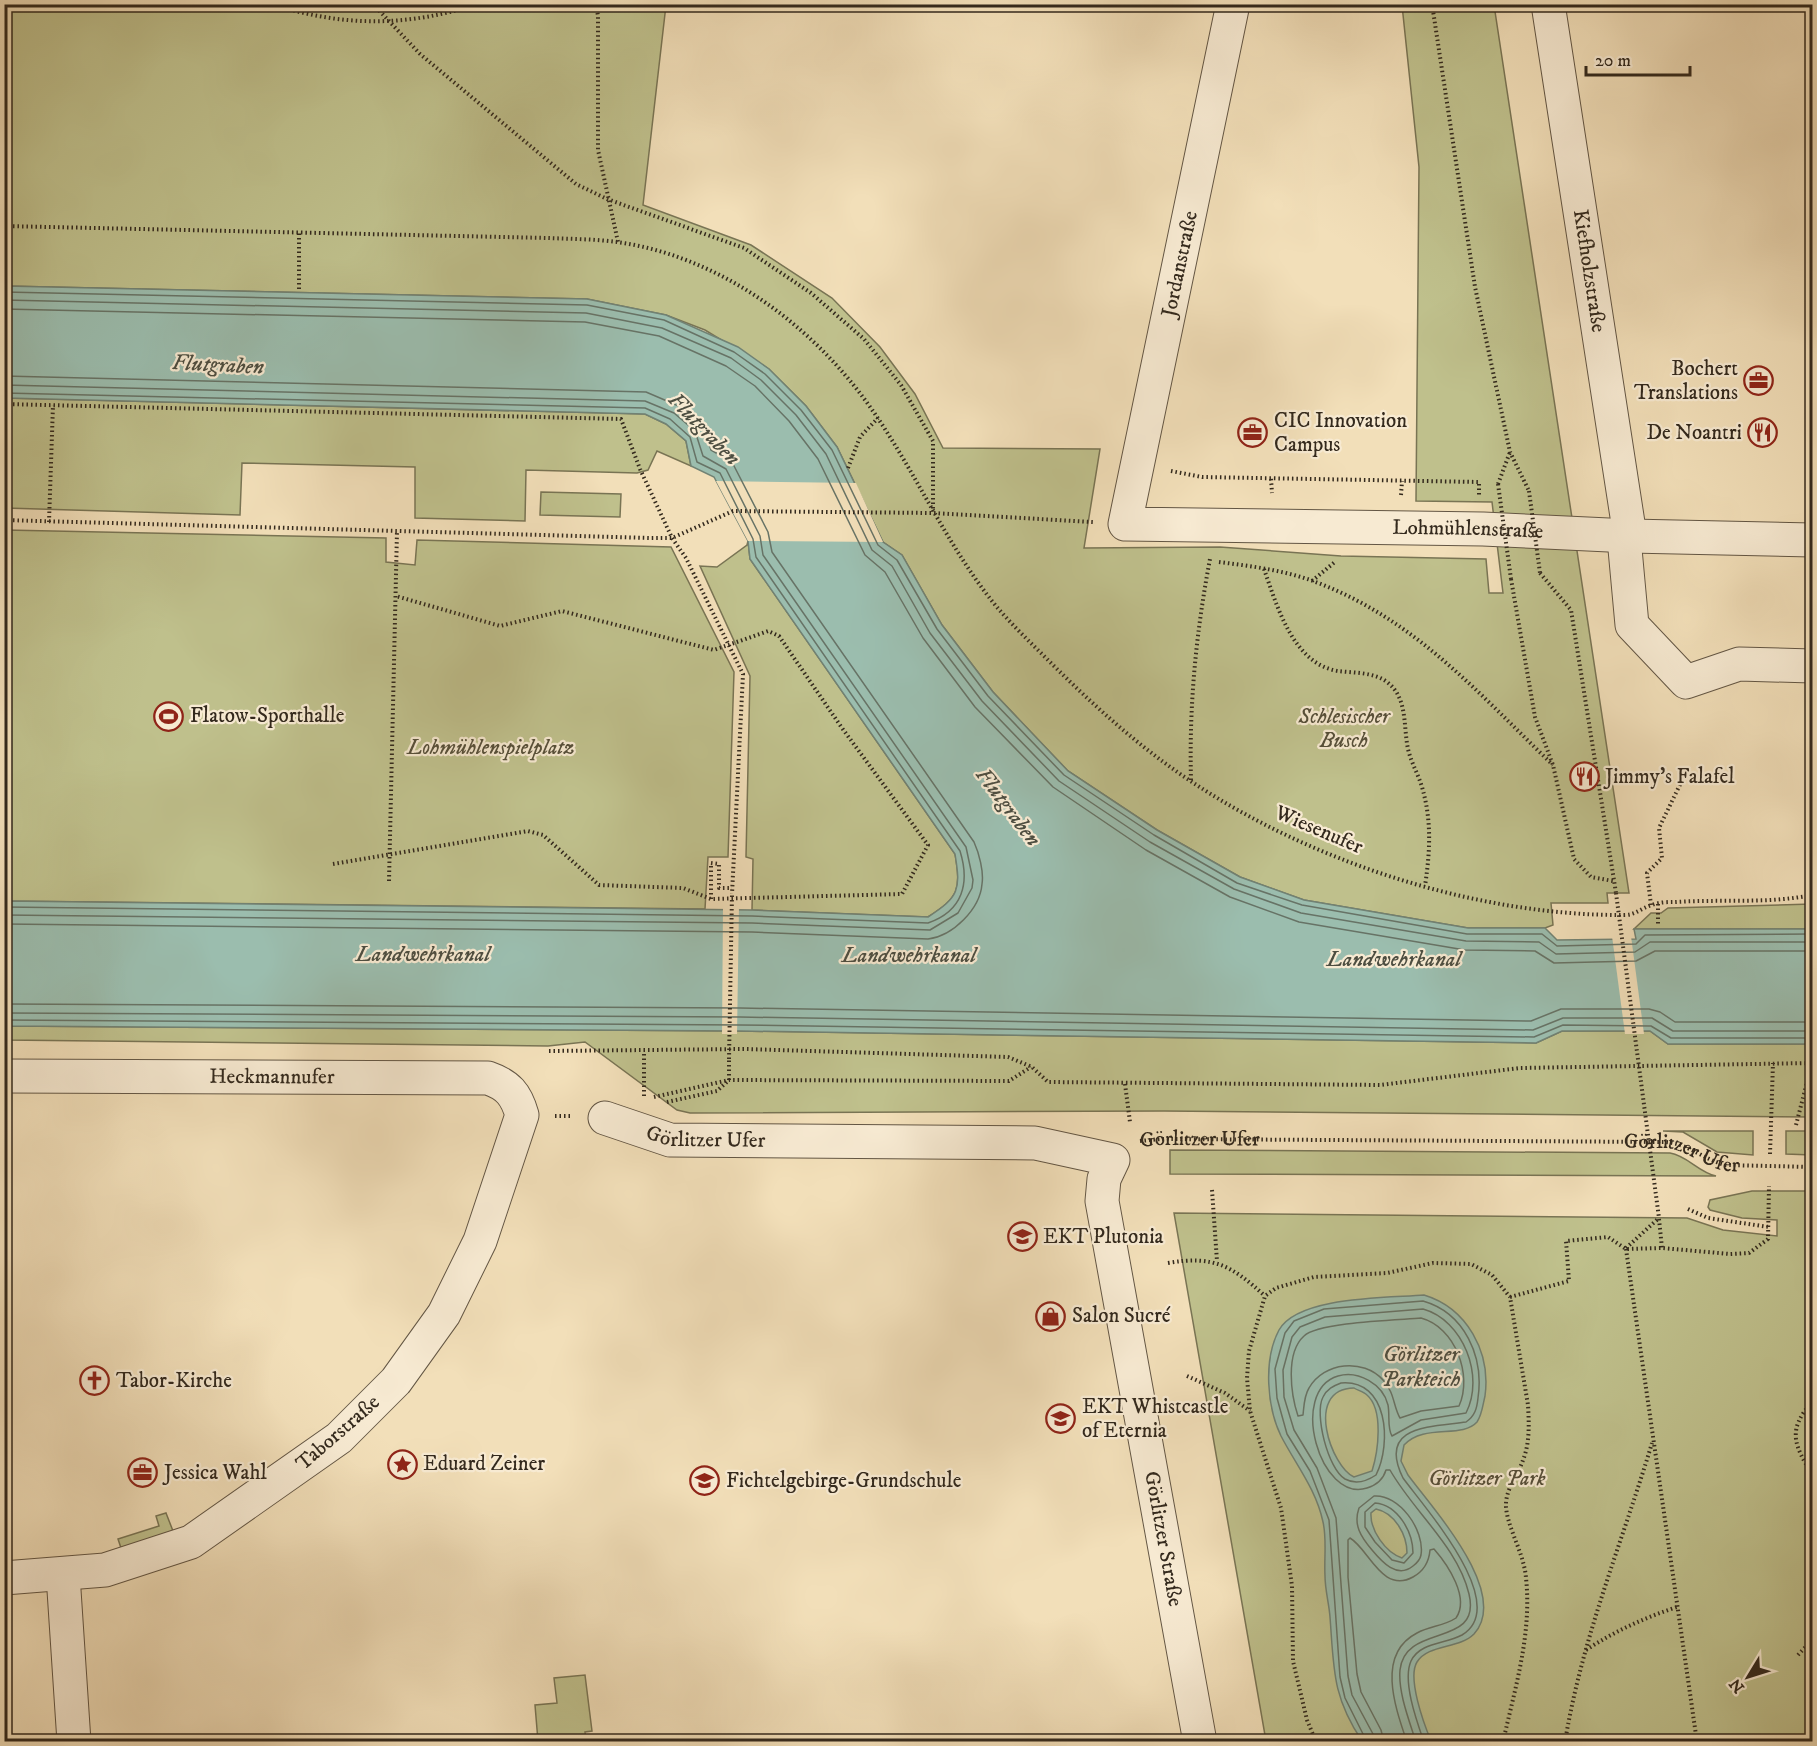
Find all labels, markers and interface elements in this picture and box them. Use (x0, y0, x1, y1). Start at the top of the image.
scale bar (1586, 39, 1690, 77)
text: 20 m (1595, 50, 1631, 72)
street label: Jordanstraße (1156, 208, 1204, 322)
street label: Kiefholzstraße (1567, 208, 1611, 334)
water label: Flutgraben (171, 349, 265, 381)
place label: Bochert Translations (1634, 356, 1738, 406)
office icon: Bochert Translations (1743, 365, 1775, 397)
water label: Flutgraben (662, 386, 746, 472)
place label: CIC Innovation Campus (1274, 408, 1407, 458)
office icon: CIC Innovation Campus (1237, 417, 1269, 449)
restaurant icon: De Noantri (1747, 417, 1779, 449)
place label: De Noantri (1646, 420, 1742, 446)
street label: Lohmühlenstraße (1392, 515, 1544, 545)
sports icon: Flatow-Sporthalle (153, 700, 185, 732)
place label: Flatow-Sporthalle (190, 703, 345, 729)
park label: Schlesischer Busch (1298, 704, 1391, 754)
park label: Lohmühlenspielplatz (406, 735, 575, 761)
restaurant icon: Jimmy's Falafel (1568, 761, 1600, 793)
water label: Flutgraben (970, 762, 1046, 852)
place label: Jimmy's Falafel (1603, 764, 1735, 790)
street label: Wiesenufer (1270, 799, 1367, 860)
water label: Landwehrkanal (354, 941, 492, 968)
water label: Landwehrkanal (840, 942, 978, 969)
water label: Landwehrkanal (1325, 946, 1463, 973)
street label: Heckmannufer (209, 1064, 335, 1090)
street label: Görlitzer Ufer (642, 1120, 766, 1154)
street label: Görlitzer Ufer (1139, 1126, 1260, 1154)
street label: Görlitzer Ufer (1624, 1129, 1740, 1178)
school or university icon: EKT Plutonia (1006, 1221, 1038, 1253)
place label: EKT Plutonia (1043, 1224, 1164, 1250)
shop icon: Salon Sucré (1035, 1300, 1067, 1332)
place label: Salon Sucré (1072, 1303, 1171, 1329)
water label: Görlitzer Parkteich (1381, 1341, 1461, 1393)
church icon: Tabor-Kirche (79, 1365, 111, 1397)
place label: Tabor-Kirche (116, 1368, 232, 1394)
street label: Taborstraße (291, 1389, 385, 1476)
place label: EKT Whistcastle of Eternia (1082, 1394, 1229, 1444)
school or university icon: EKT Whistcastle of Eternia (1045, 1403, 1077, 1435)
place icon: Eduard Zeiner (386, 1448, 418, 1480)
place label: Eduard Zeiner (423, 1451, 545, 1477)
office icon: Jessica Wahl (127, 1457, 159, 1489)
place label: Jessica Wahl (162, 1460, 268, 1486)
school or university icon: Fichtelgebirge-Grundschule (689, 1465, 721, 1497)
park label: Görlitzer Park (1428, 1466, 1546, 1492)
place label: Fichtelgebirge-Grundschule (726, 1468, 962, 1494)
street label: Görlitzer Straße (1138, 1469, 1188, 1609)
north arrow (1718, 1647, 1778, 1707)
text: N (1725, 1674, 1749, 1697)

